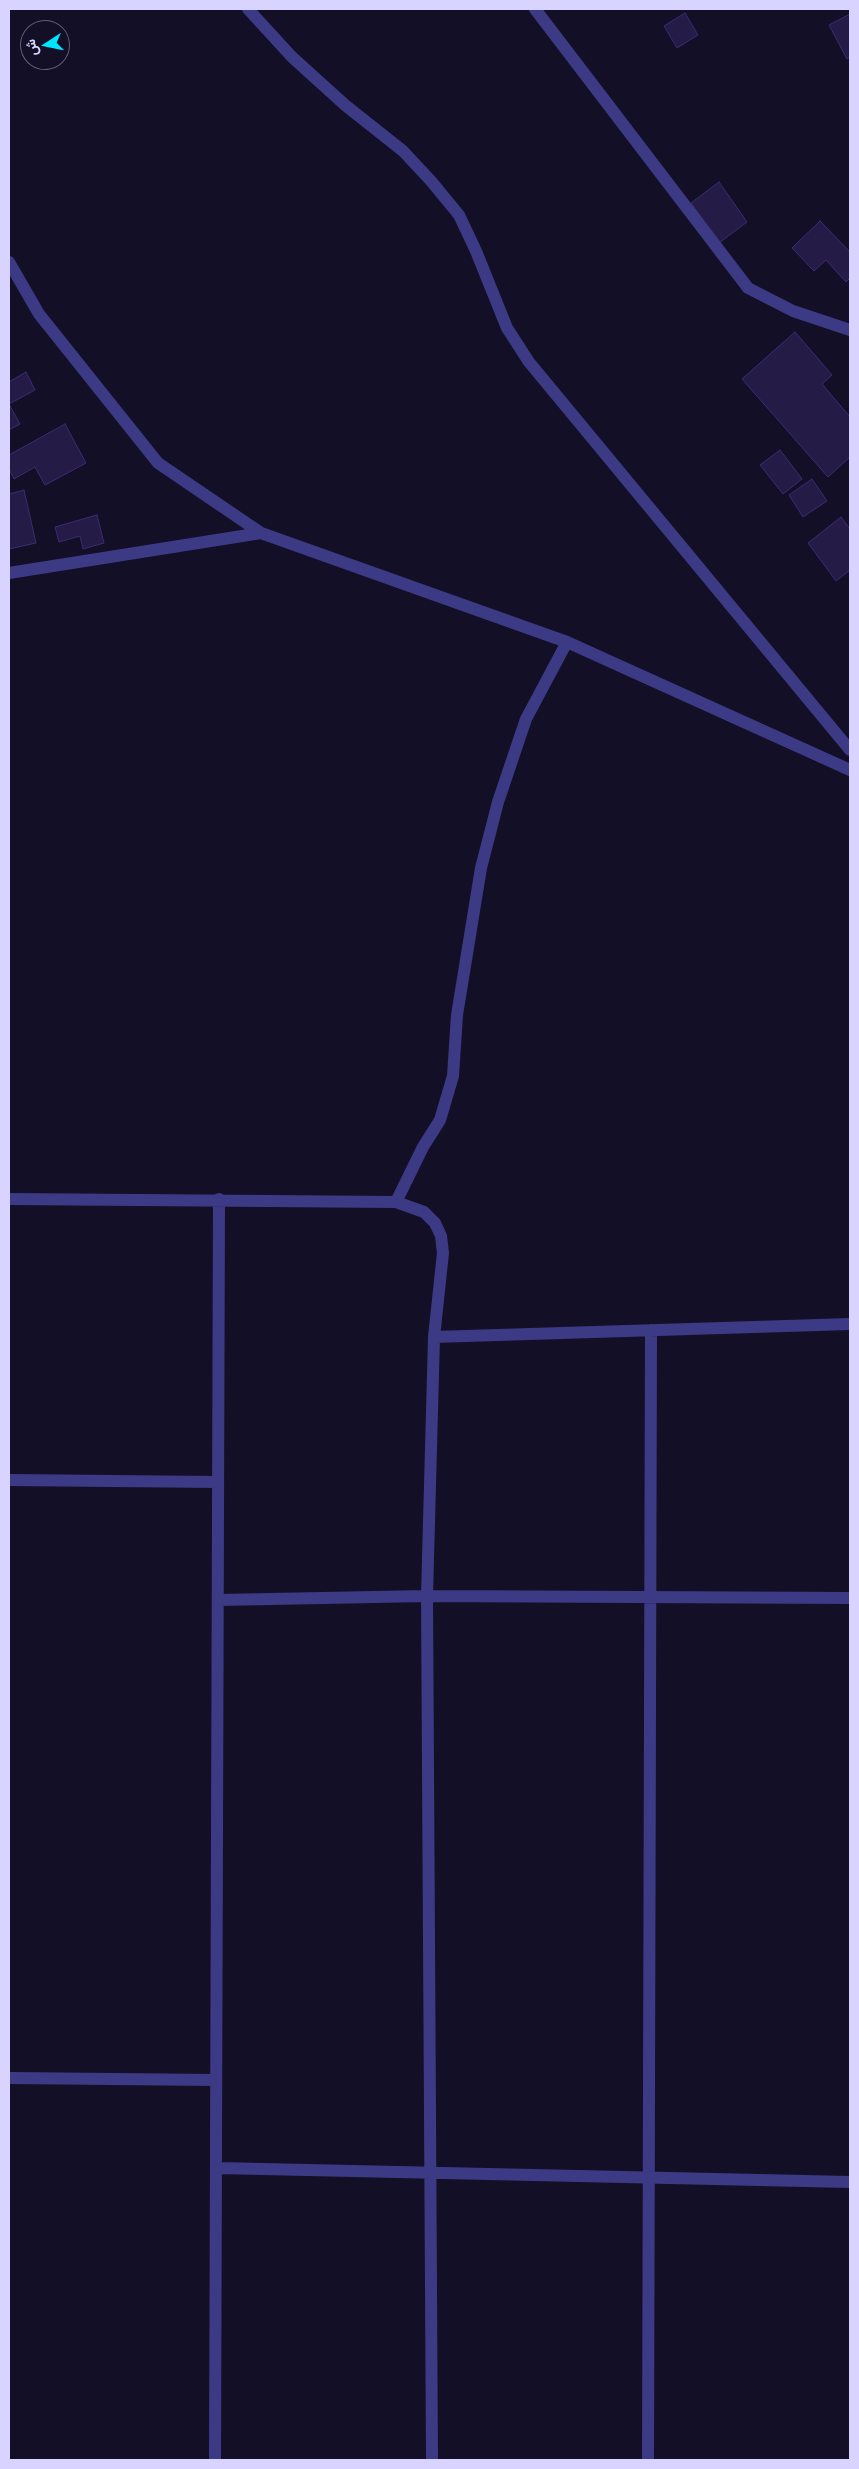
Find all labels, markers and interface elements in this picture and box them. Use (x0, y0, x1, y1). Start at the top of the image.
north arrow (20, 20, 70, 70)
text: ش (21, 38, 41, 58)

